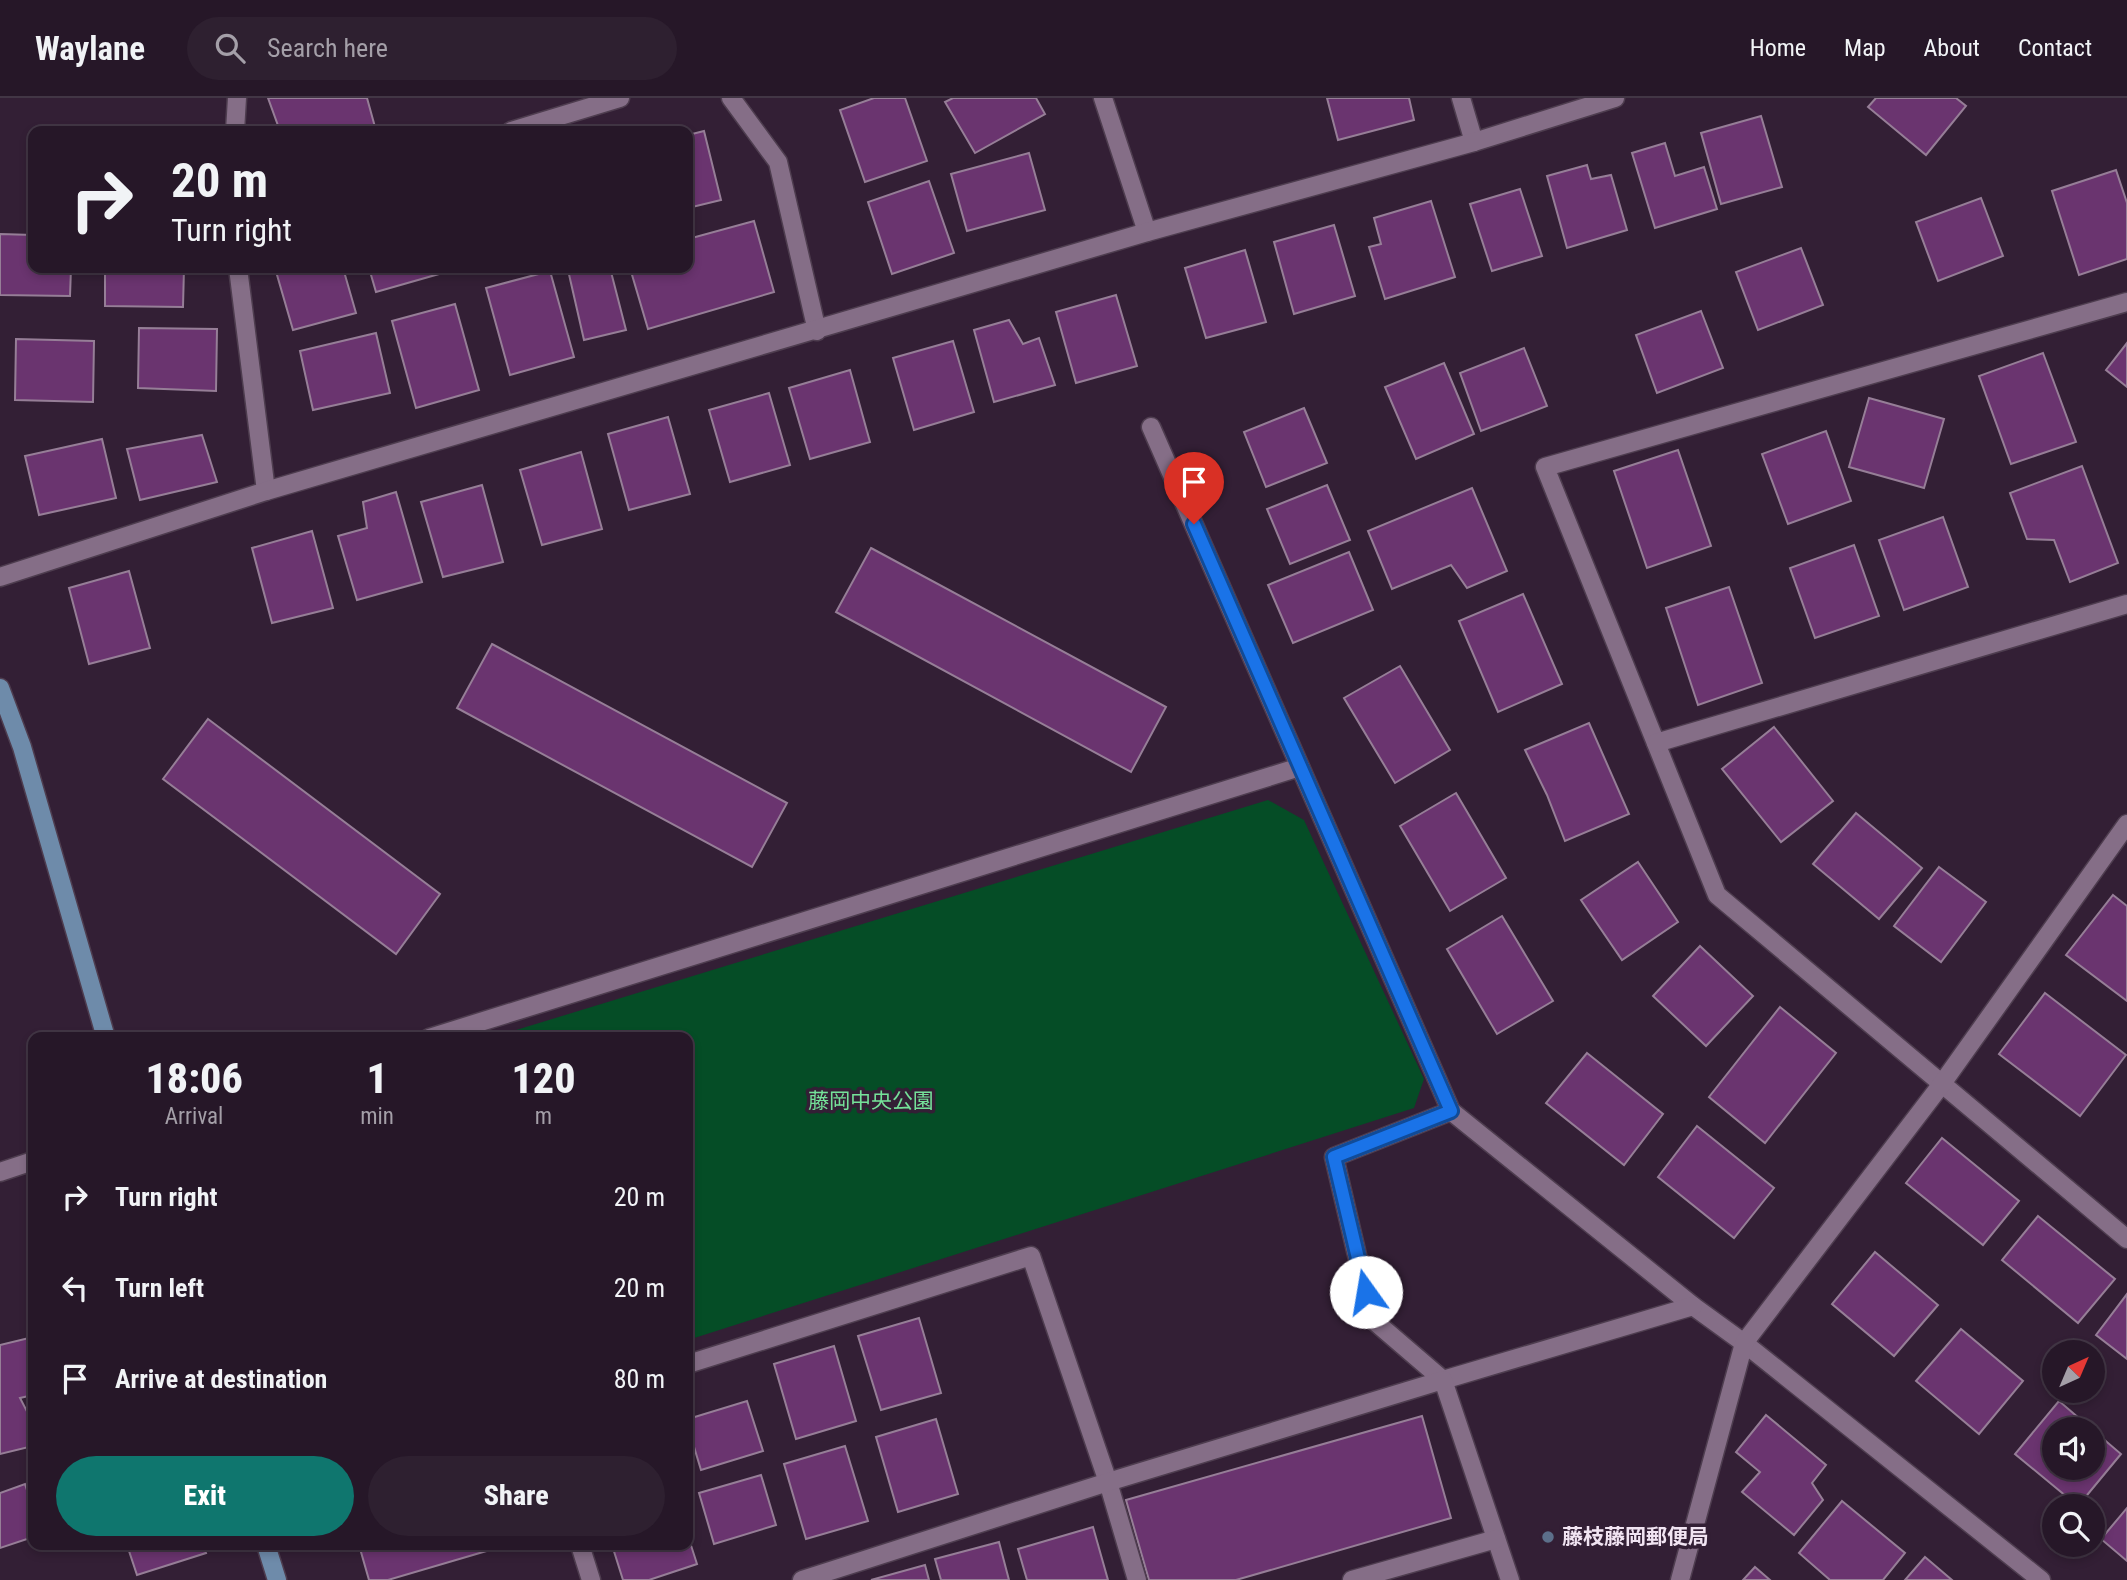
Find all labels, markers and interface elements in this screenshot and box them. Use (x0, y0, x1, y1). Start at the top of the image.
search box (187, 17, 677, 80)
text: Waylane (35, 29, 145, 68)
icon: search (211, 29, 249, 67)
text: Search here (267, 33, 388, 63)
text: Home (1750, 34, 1806, 62)
text: Map (1844, 34, 1886, 62)
text: About (1924, 34, 1980, 62)
text: Contact (2018, 34, 2092, 62)
text: 20 m (171, 152, 268, 209)
icon: right (56, 154, 147, 245)
text: Turn right (171, 211, 292, 249)
pin (1164, 452, 1224, 524)
icon: arrive (1175, 463, 1213, 501)
text: 18:06 (145, 1054, 243, 1103)
text: 1 (366, 1054, 388, 1103)
text: 120 (511, 1054, 576, 1103)
park label: 藤岡中央公園 (808, 1089, 934, 1113)
text: Arrival (165, 1103, 223, 1130)
text: min (360, 1103, 394, 1130)
text: m (535, 1103, 552, 1130)
icon: right (56, 1178, 94, 1216)
text: Turn right (115, 1182, 217, 1212)
text: 20 m (614, 1182, 665, 1212)
position arrow (1329, 1255, 1403, 1329)
icon: left (56, 1269, 94, 1307)
text: Turn left (115, 1273, 204, 1303)
text: 20 m (614, 1273, 665, 1303)
north arrow (2042, 1340, 2105, 1404)
map controls (2042, 1340, 2105, 1557)
icon: arrive (56, 1360, 94, 1398)
text: Arrive at destination (115, 1364, 327, 1394)
text: 80 m (614, 1364, 665, 1394)
button: sound (2042, 1417, 2105, 1480)
button: Exit (56, 1456, 354, 1536)
button: Share (368, 1456, 665, 1536)
button: search (2042, 1494, 2105, 1557)
place label: 藤枝藤岡郵便局 (1562, 1525, 1709, 1549)
marker: 藤枝藤岡郵便局 (1540, 1529, 1556, 1545)

